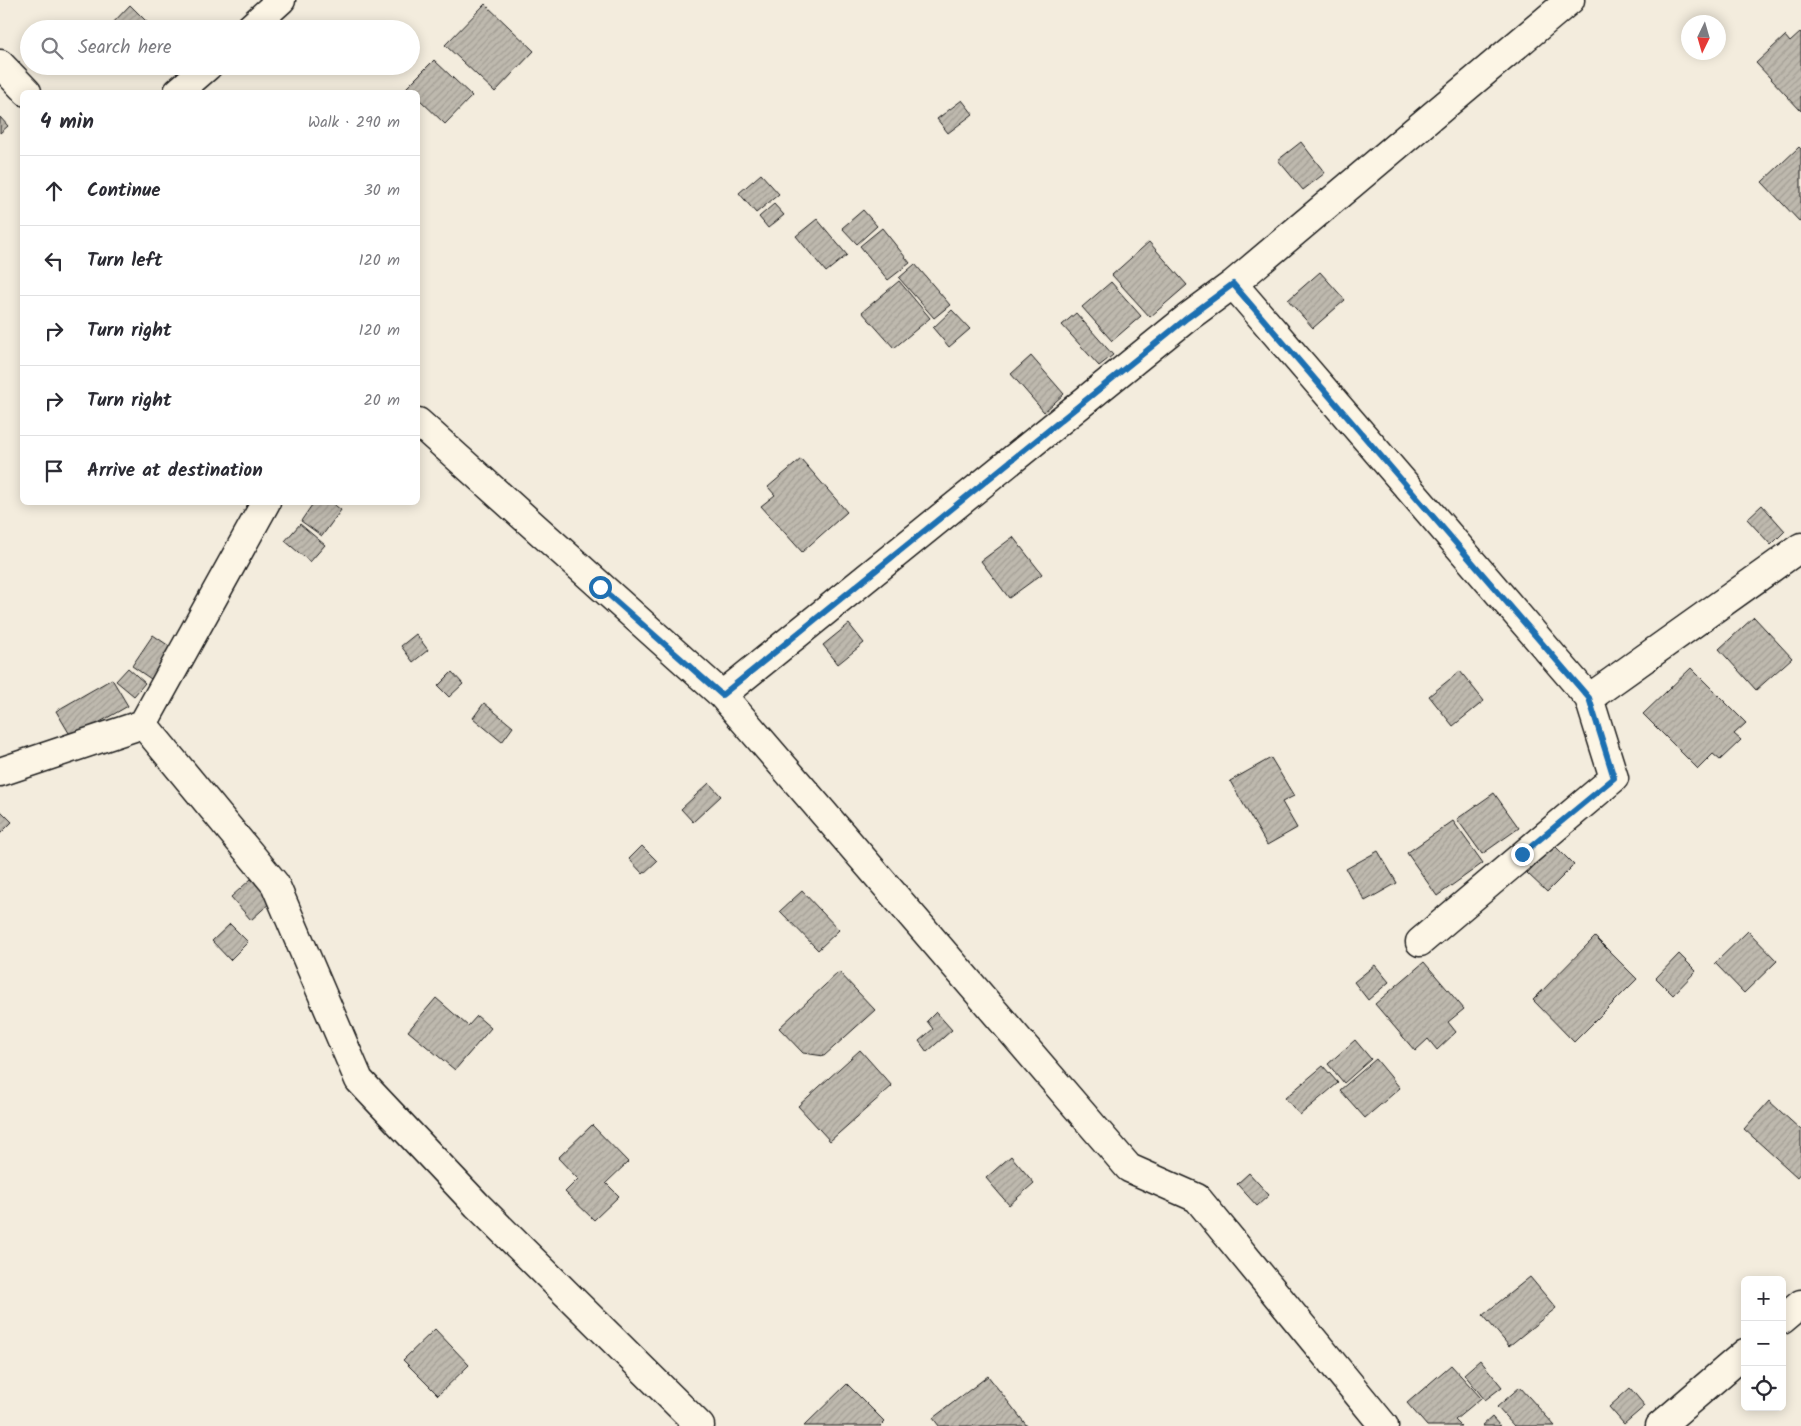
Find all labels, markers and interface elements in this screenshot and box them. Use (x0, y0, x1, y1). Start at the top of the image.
north arrow (1681, 15, 1726, 60)
search box (20, 20, 420, 75)
text: Search here (78, 33, 172, 63)
icon: search (38, 34, 66, 62)
text: 4 min (40, 106, 94, 139)
text: Walk · 290 m (308, 110, 400, 135)
text: Continue (87, 176, 160, 206)
icon: ahead (40, 177, 68, 205)
text: 30 m (364, 178, 400, 203)
text: Turn left (87, 246, 162, 276)
icon: left (40, 247, 68, 275)
text: 120 m (359, 248, 400, 273)
text: Turn right (87, 316, 172, 346)
icon: right (40, 317, 68, 345)
text: 120 m (359, 318, 400, 343)
text: Turn right (87, 386, 172, 416)
icon: right (40, 387, 68, 415)
text: 20 m (364, 388, 400, 413)
text: Arrive at destination (87, 456, 263, 486)
icon: arrive (40, 457, 68, 485)
route start (589, 576, 612, 599)
route end (1511, 843, 1534, 866)
map controls (1741, 1276, 1786, 1411)
button: + (1741, 1276, 1786, 1321)
button: − (1741, 1321, 1786, 1366)
button: locate (1741, 1366, 1786, 1411)

